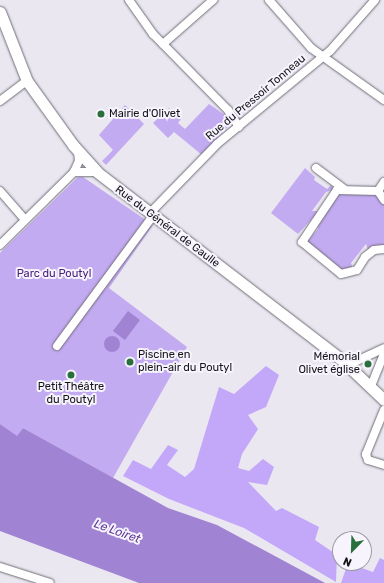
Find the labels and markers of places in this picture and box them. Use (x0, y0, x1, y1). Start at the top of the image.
place label: Mairie d'Olivet (109, 107, 180, 121)
marker: Mairie d'Olivet (96, 109, 106, 119)
place label: Piscine en plein-air du Poutyl (138, 349, 232, 375)
place label: Mémorial Olivet église (298, 351, 360, 377)
marker: Piscine en plein-air du Poutyl (125, 357, 135, 367)
marker: Mémorial Olivet église (363, 359, 373, 369)
marker: Petit Théâtre du Poutyl (66, 370, 76, 380)
place label: Petit Théâtre du Poutyl (38, 381, 104, 407)

